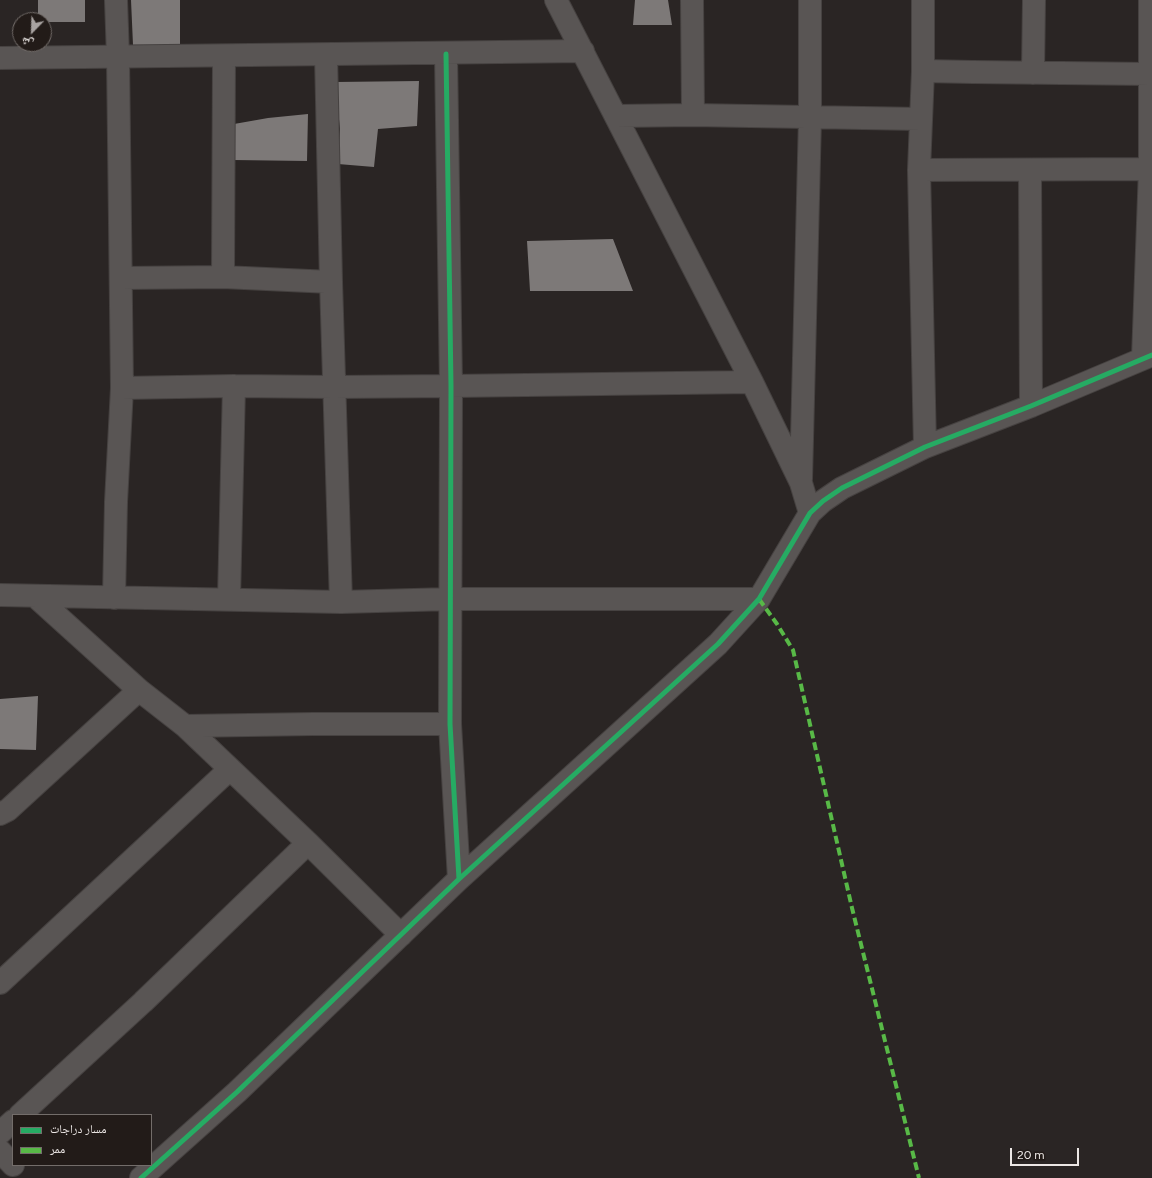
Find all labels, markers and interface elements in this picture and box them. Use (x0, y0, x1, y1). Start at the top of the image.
north arrow (12, 12, 52, 52)
text: ش (20, 34, 35, 51)
legend (12, 1114, 152, 1166)
text: مسار دراجات (50, 1122, 106, 1136)
scale bar (1012, 1140, 1081, 1166)
text: ممر (50, 1142, 65, 1156)
text: 20 m (1017, 1148, 1045, 1162)

